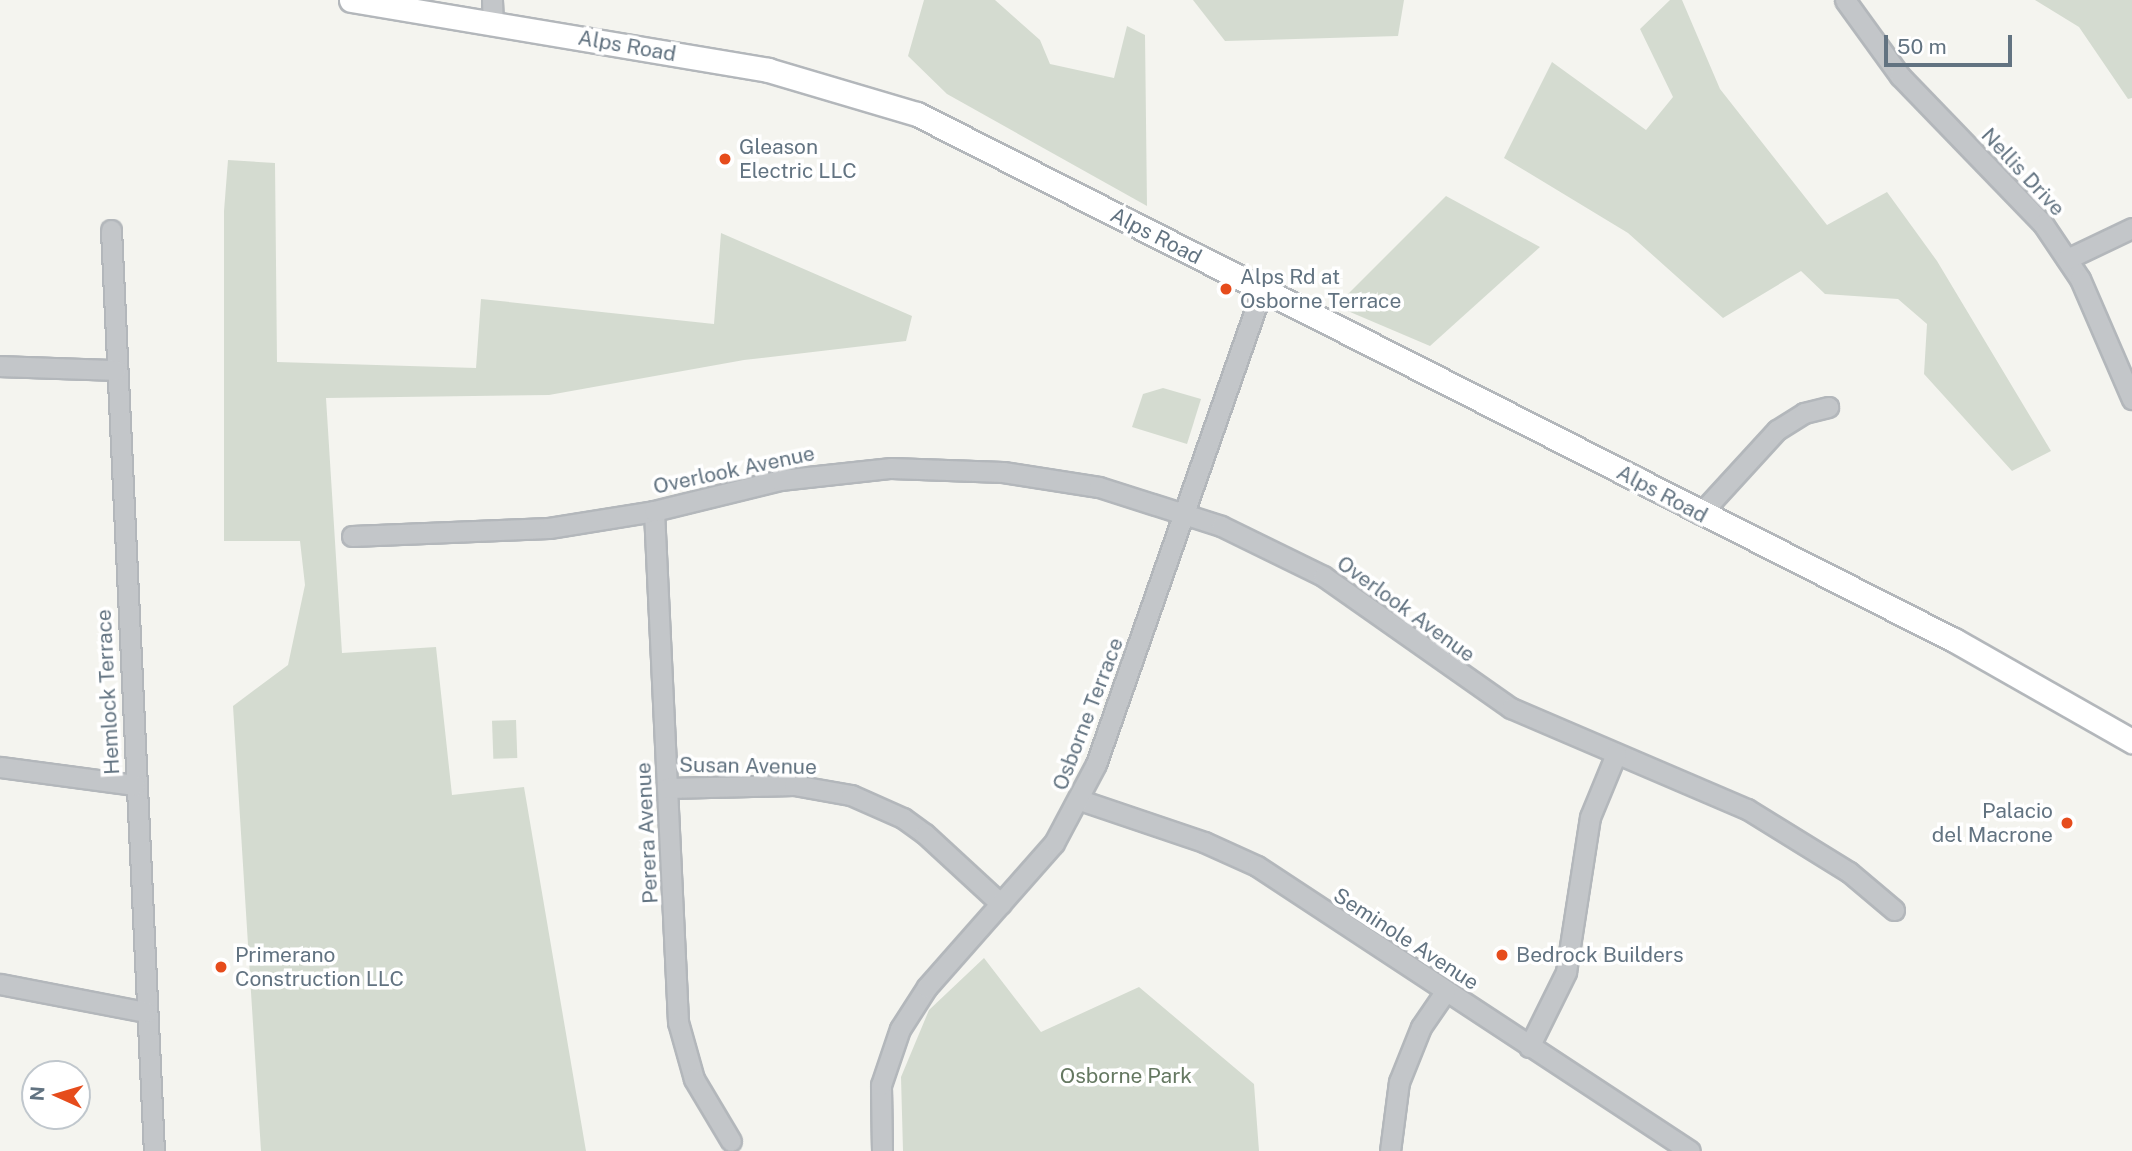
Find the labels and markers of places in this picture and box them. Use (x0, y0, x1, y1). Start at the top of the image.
place label: Gleason Electric LLC (739, 134, 857, 184)
marker: Gleason Electric LLC (717, 151, 733, 167)
place label: Alps Rd at Osborne Terrace (1240, 264, 1401, 314)
marker: Alps Rd at Osborne Terrace (1218, 281, 1234, 297)
place label: Palacio del Macrone (1932, 798, 2053, 848)
marker: Palacio del Macrone (2059, 815, 2075, 831)
place label: Primerano Construction LLC (235, 942, 404, 992)
place label: Bedrock Builders (1516, 942, 1684, 968)
marker: Bedrock Builders (1494, 947, 1510, 963)
marker: Primerano Construction LLC (213, 959, 229, 975)

